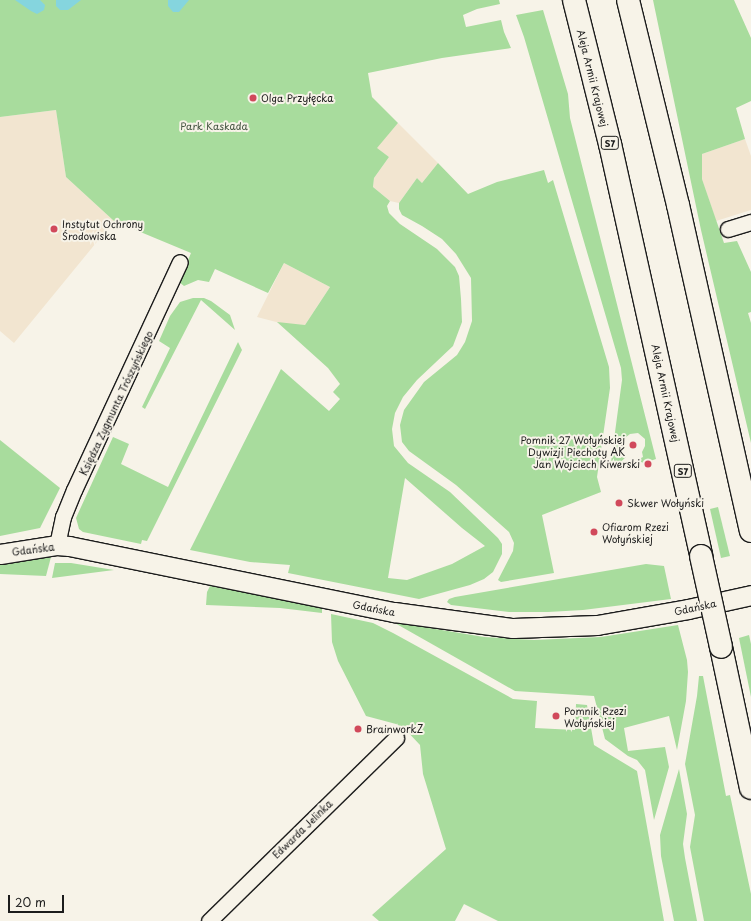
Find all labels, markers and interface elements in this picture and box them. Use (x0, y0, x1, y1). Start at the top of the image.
street label: Aleja Armii Krajowej (575, 28, 611, 128)
place label: Olga Przyłęcka (261, 92, 333, 104)
marker: Olga Przyłęcka (248, 93, 258, 103)
park label: Park Kaskada (181, 120, 247, 132)
road number: S7 (600, 136, 620, 150)
place label: Instytut Ochrony Środowiska (62, 217, 144, 240)
marker: Instytut Ochrony Środowiska (49, 224, 59, 234)
street label: Księdza Zygmunta Trószyńskiego (77, 329, 155, 477)
street label: Aleja Armii Krajowej (650, 343, 682, 443)
place label: Pomnik 27 Wołyńskiej Dywizji Piechoty AK (520, 433, 625, 456)
marker: Pomnik 27 Wołyńskiej Dywizji Piechoty AK (628, 440, 638, 450)
place label: Jan Wojciech Kiwerski (533, 458, 640, 470)
marker: Jan Wojciech Kiwerski (643, 459, 653, 469)
road number: S7 (673, 464, 693, 478)
place label: Skwer Wołyński (627, 497, 704, 509)
marker: Skwer Wołyński (614, 498, 624, 508)
place label: Ofiarom Rzezi Wołyńskiej (602, 520, 670, 544)
marker: Ofiarom Rzezi Wołyńskiej (589, 527, 599, 537)
street label: Gdańska (11, 540, 55, 558)
street label: Gdańska (673, 597, 717, 617)
street label: Gdańska (352, 598, 396, 618)
place label: Pomnik Rzezi Wołyńskiej (564, 704, 627, 728)
marker: Pomnik Rzezi Wołyńskiej (551, 711, 561, 721)
place label: BrainworkZ (366, 723, 423, 735)
marker: BrainworkZ (353, 724, 363, 734)
street label: Edwarda Jelinka (269, 797, 335, 861)
scale bar (10, 887, 66, 913)
text: 20 m (15, 893, 46, 911)

